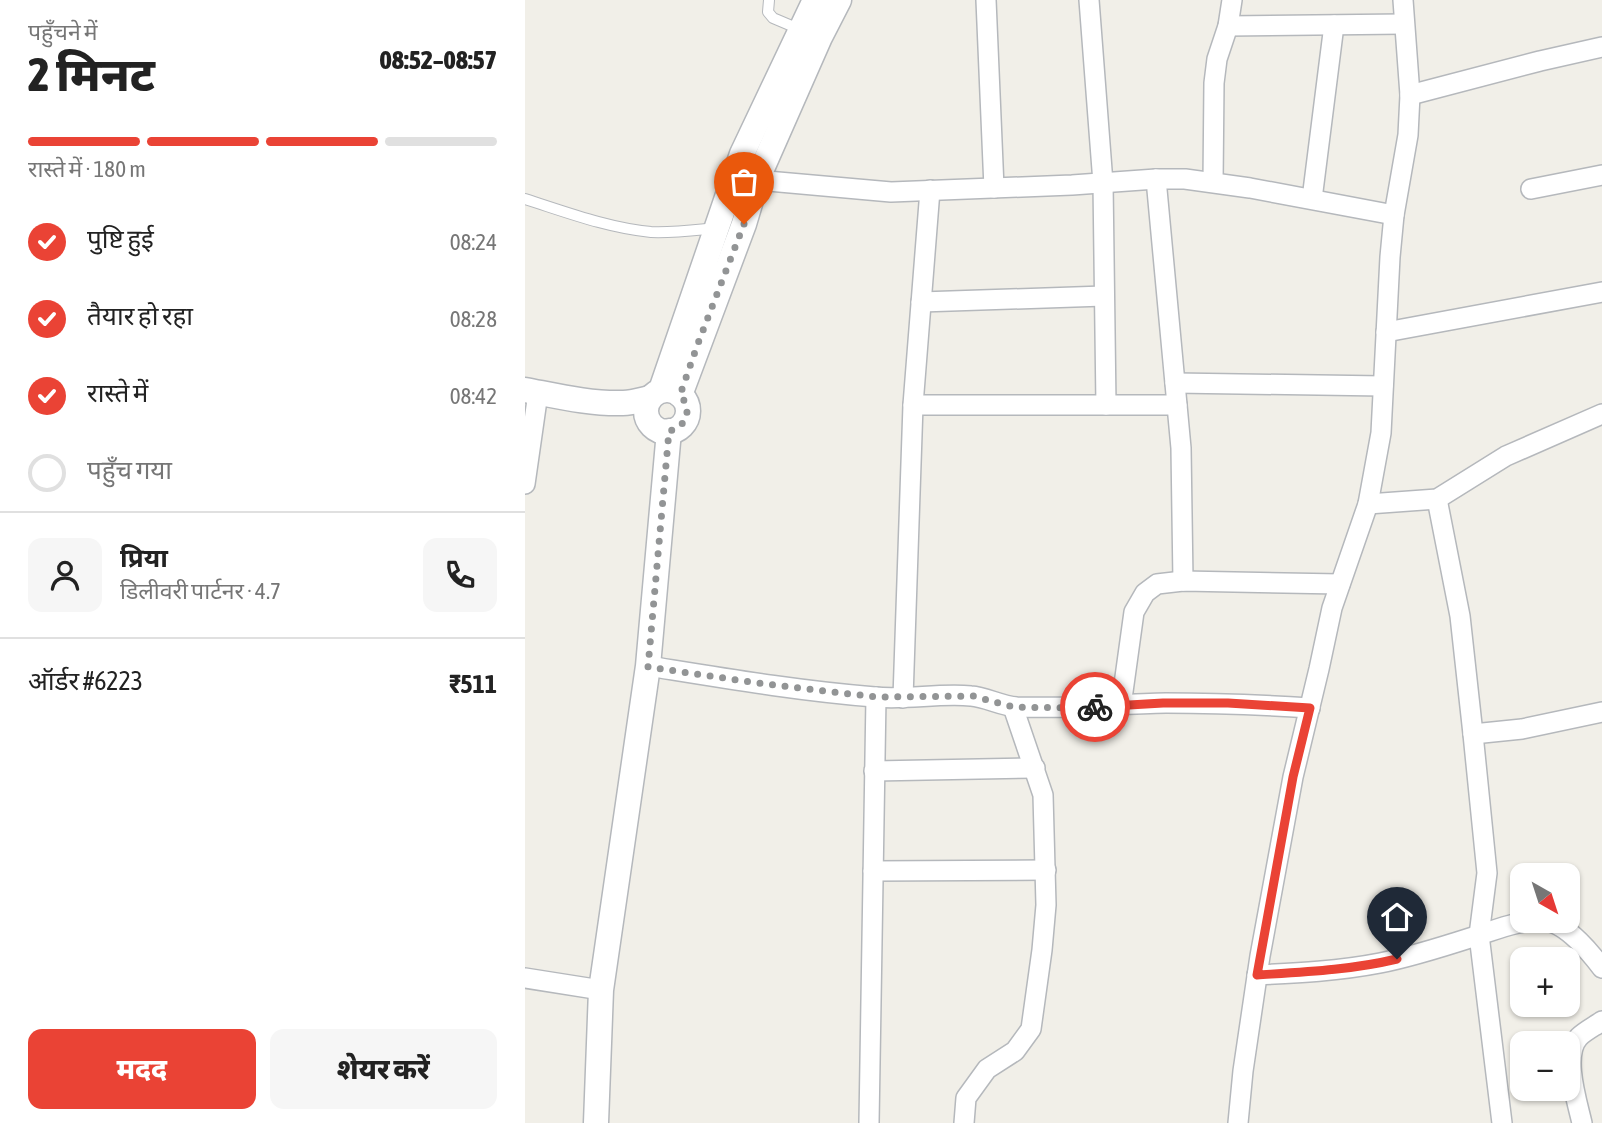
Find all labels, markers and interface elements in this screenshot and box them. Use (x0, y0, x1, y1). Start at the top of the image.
text: पहुँचने में (28, 19, 98, 45)
text: 08:52–08:57 (380, 45, 497, 75)
text: 2 मिनट (28, 48, 155, 101)
pin (714, 152, 774, 224)
text: रास्ते में · 180 m (28, 156, 146, 182)
icon: bag (725, 163, 763, 201)
icon: check (28, 223, 66, 261)
text: पुष्टि हुई (87, 224, 154, 254)
text: 08:24 (450, 229, 497, 255)
icon: check (28, 300, 66, 338)
text: तैयार हो रहा (87, 301, 193, 331)
text: 08:28 (450, 306, 497, 332)
icon: check (28, 377, 66, 415)
text: रास्ते में (87, 378, 148, 408)
text: 08:42 (450, 383, 497, 409)
text: पहुँच गया (87, 455, 172, 485)
button: person (28, 538, 102, 612)
button: phone (423, 538, 497, 612)
text: प्रिया (120, 543, 168, 573)
text: डिलीवरी पार्टनर · 4.7 (120, 578, 281, 604)
text: ऑर्डर #6223 (28, 666, 143, 696)
text: ₹511 (449, 669, 497, 699)
courier (1060, 672, 1130, 742)
icon: bike (1076, 688, 1114, 726)
north arrow (1510, 863, 1580, 933)
map controls (1510, 863, 1580, 1101)
pin (1367, 887, 1427, 959)
icon: home (1378, 898, 1416, 936)
button: + (1510, 947, 1580, 1017)
button: मदद (28, 1029, 256, 1109)
button: शेयर करें (270, 1029, 497, 1109)
button: − (1510, 1031, 1580, 1101)

